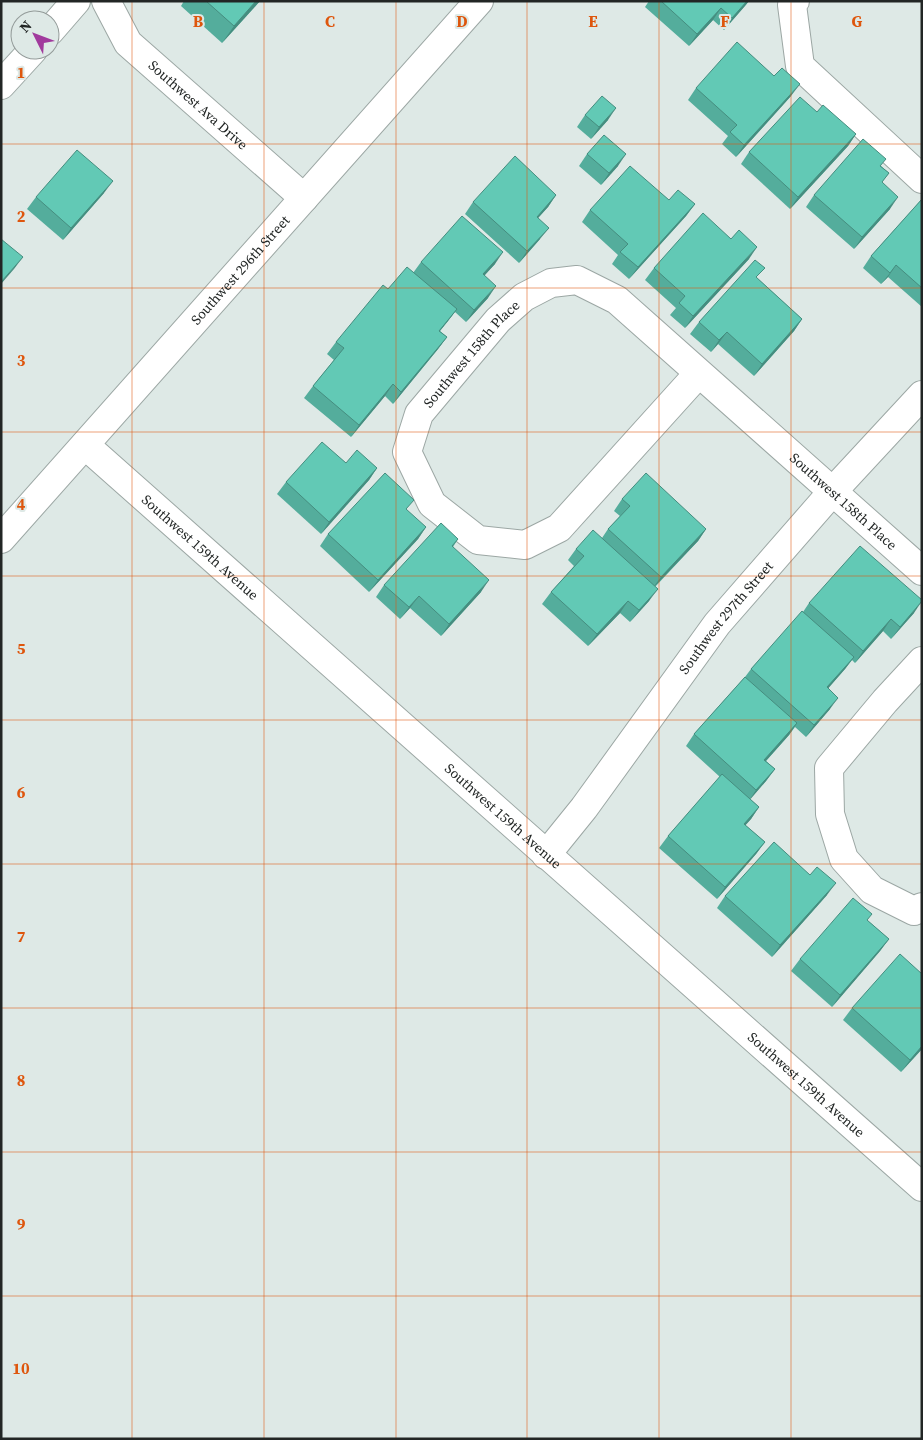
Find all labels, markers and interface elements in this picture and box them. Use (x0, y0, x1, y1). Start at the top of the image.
north arrow (10, 10, 60, 60)
text: B (193, 10, 204, 32)
text: C (325, 10, 335, 32)
text: D (456, 10, 468, 32)
text: E (588, 10, 598, 32)
text: F (720, 10, 730, 32)
text: G (852, 10, 863, 32)
text: N (14, 16, 36, 37)
street label: Southwest Ava Drive (144, 56, 252, 154)
text: 1 (17, 61, 25, 83)
text: 2 (17, 205, 26, 227)
street label: Southwest 296th Street (186, 210, 295, 329)
street label: Southwest 158th Place (418, 295, 524, 412)
text: 3 (17, 349, 26, 371)
street label: Southwest 158th Place (786, 448, 902, 554)
street label: Southwest 159th Avenue (137, 490, 263, 604)
text: 4 (17, 493, 26, 515)
street label: Southwest 297th Street (674, 556, 778, 678)
text: 5 (17, 637, 26, 659)
street label: Southwest 159th Avenue (440, 759, 566, 873)
text: 6 (17, 781, 26, 803)
text: 7 (17, 925, 26, 947)
street label: Southwest 159th Avenue (744, 1027, 869, 1142)
text: 8 (17, 1069, 25, 1091)
text: 9 (17, 1213, 26, 1235)
text: 10 (12, 1357, 30, 1379)

